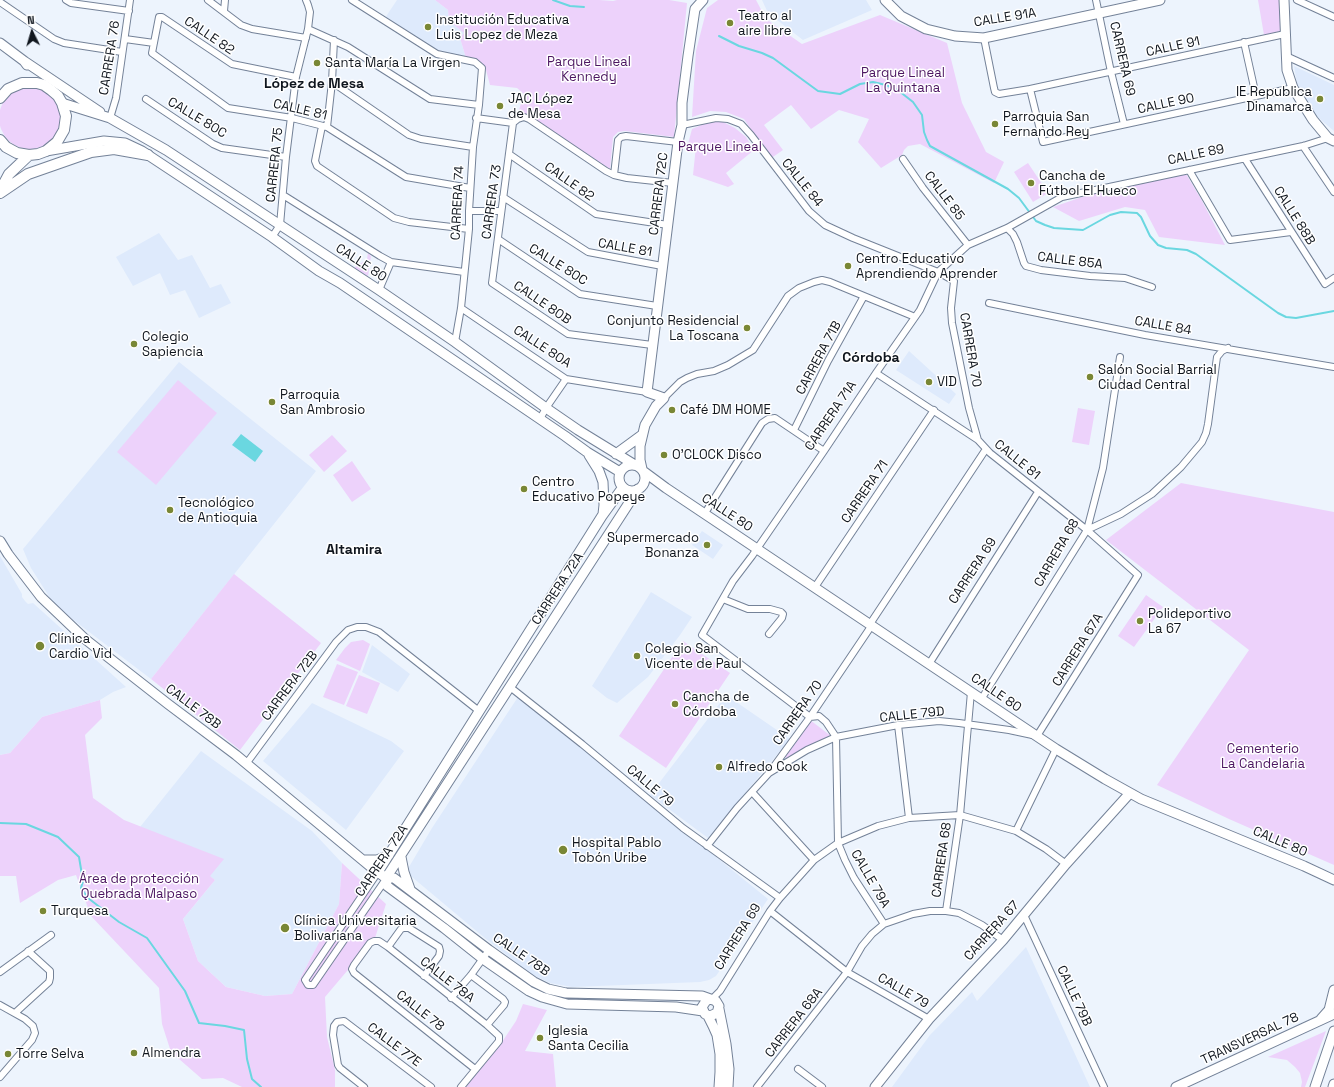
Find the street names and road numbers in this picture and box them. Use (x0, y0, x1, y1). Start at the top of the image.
street label: CALLE 91A (973, 5, 1037, 31)
street label: CALLE 82 (181, 14, 237, 58)
street label: CARRERA 76 (96, 20, 124, 96)
street label: CARRERA 69 (1106, 20, 1138, 98)
street label: CALLE 91 (1145, 34, 1201, 60)
street label: CALLE 90 (1136, 90, 1196, 118)
street label: CALLE 80C (165, 94, 229, 142)
street label: CALLE 81 (272, 96, 328, 124)
street label: CARRERA 75 (263, 127, 287, 203)
street label: CALLE 89 (1166, 141, 1226, 169)
street label: CARRERA 72C (646, 152, 672, 236)
street label: CALLE 84 (778, 156, 826, 210)
street label: CALLE 82 (541, 159, 597, 205)
street label: CARRERA 73 (479, 164, 505, 240)
street label: CARRERA 74 (448, 165, 468, 241)
street label: CALLE 85 (921, 168, 967, 224)
street label: CALLE 88B (1270, 184, 1318, 248)
street label: CALLE 81 (597, 236, 653, 260)
street label: CALLE 80 (333, 241, 389, 285)
street label: CALLE 80C (526, 241, 590, 289)
street label: CALLE 85A (1037, 249, 1103, 273)
street label: CALLE 80B (510, 278, 574, 328)
street label: CARRERA 70 (956, 311, 984, 389)
street label: CALLE 84 (1133, 313, 1193, 339)
street label: CARRERA 71B (793, 319, 845, 397)
street label: CALLE 80A (510, 323, 574, 371)
street label: CARRERA 71A (802, 378, 860, 454)
street label: CALLE 81 (991, 437, 1043, 483)
street label: CARRERA 71 (838, 458, 892, 526)
street label: CALLE 80 (699, 491, 755, 535)
street label: CARRERA 68 (1031, 516, 1083, 590)
street label: CARRERA 69 (946, 535, 1000, 607)
street label: CARRERA 72A (529, 550, 587, 628)
street label: CARRERA 67A (1049, 611, 1107, 689)
street label: CARRERA 72B (259, 648, 321, 724)
street label: CALLE 80 (968, 670, 1024, 716)
street label: CARRERA 70 (770, 678, 826, 748)
street label: CALLE 78B (162, 681, 224, 733)
street label: CALLE 79D (879, 704, 945, 726)
street label: CALLE 79 (623, 762, 677, 810)
street label: CARRERA 68 (929, 821, 955, 899)
street label: CARRERA 72A (352, 822, 412, 900)
street label: CALLE 80 (1250, 824, 1310, 860)
street label: CALLE 79A (847, 847, 893, 911)
street label: CARRERA 67 (961, 898, 1023, 964)
street label: CARRERA 69 (711, 901, 765, 973)
street label: CALLE 78B (490, 930, 552, 980)
street label: CALLE 78A (417, 954, 477, 1006)
street label: CALLE 79B (1053, 963, 1095, 1029)
street label: CALLE 79 (875, 970, 931, 1012)
street label: CARRERA 68A (762, 985, 826, 1061)
street label: CALLE 78 (393, 987, 447, 1035)
street label: TRANSVERSAL 78 (1199, 1010, 1301, 1068)
street label: CALLE 77E (364, 1020, 424, 1070)

